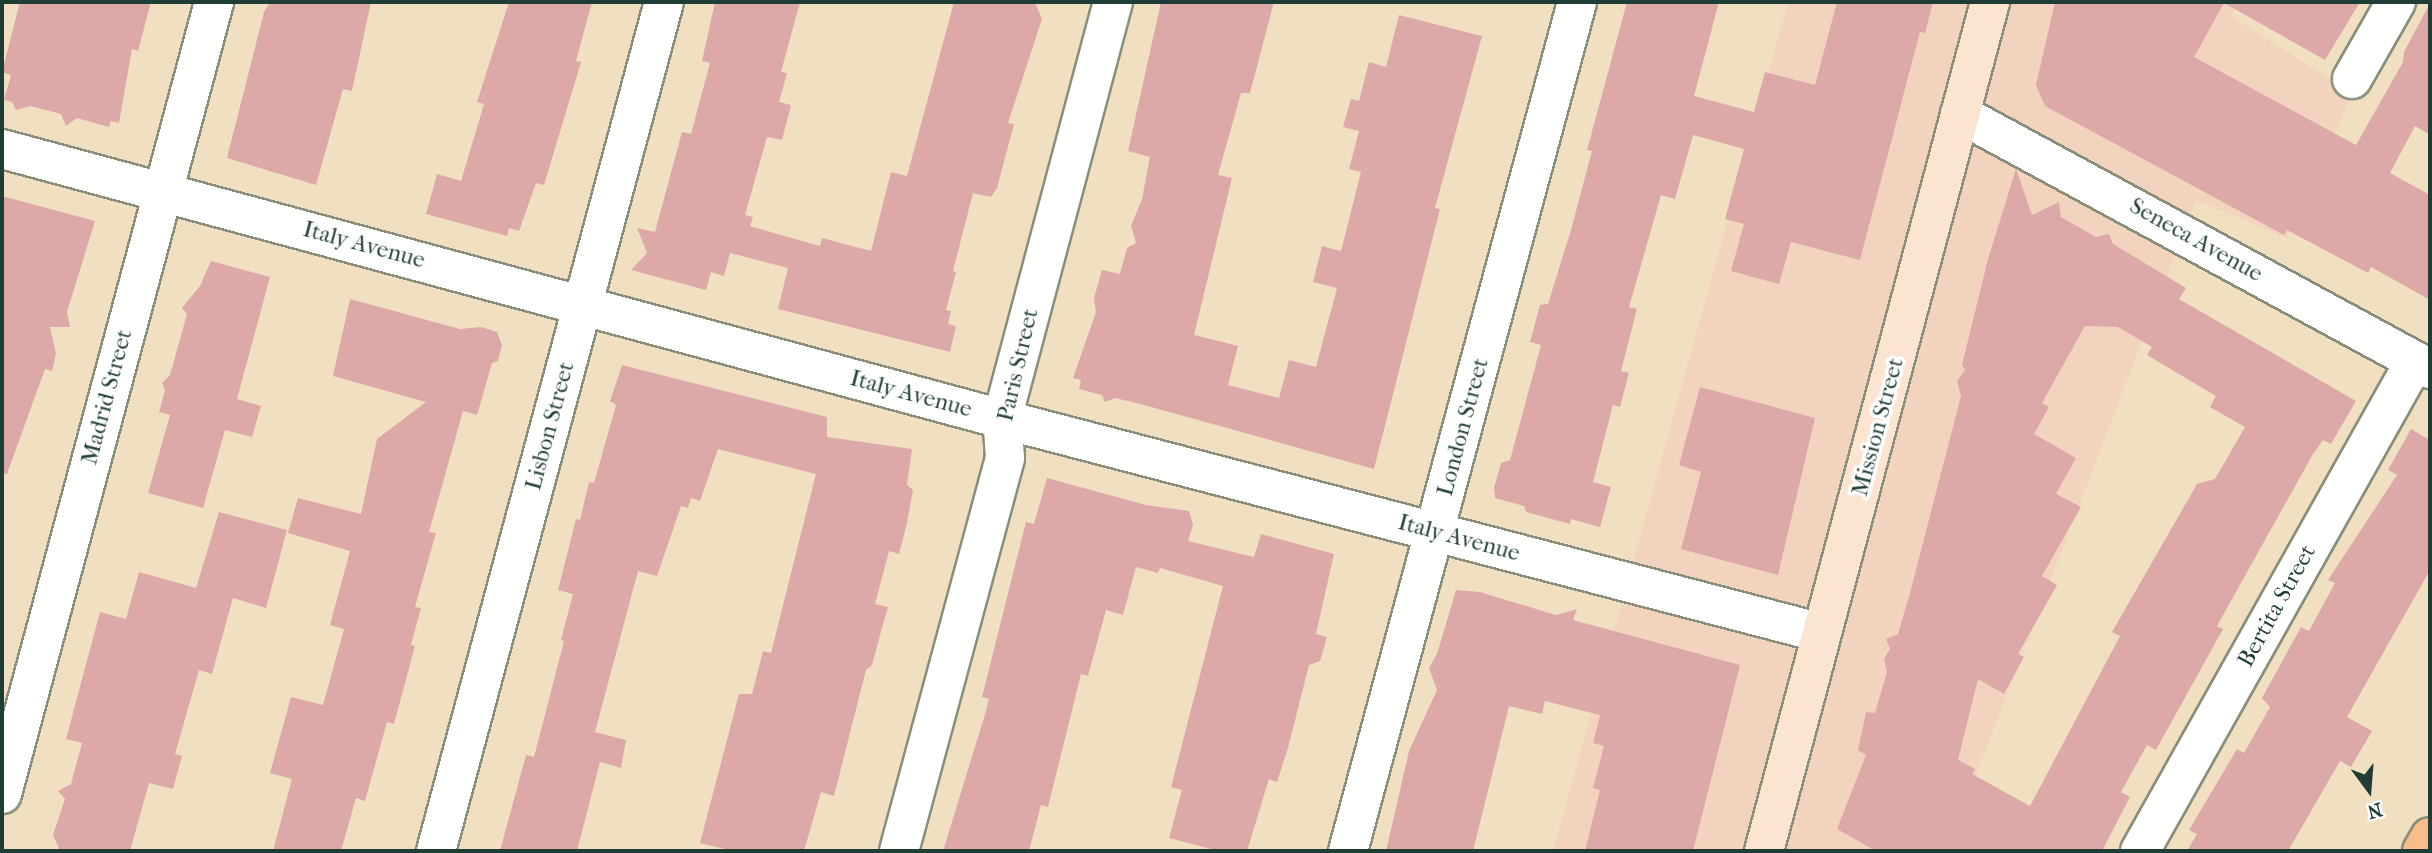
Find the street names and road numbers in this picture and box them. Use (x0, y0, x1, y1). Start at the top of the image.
street label: Seneca Avenue (2125, 192, 2267, 288)
street label: Italy Avenue (300, 216, 428, 274)
street label: Paris Street (992, 306, 1044, 424)
street label: Madrid Street (76, 326, 138, 468)
street label: London Street (1431, 355, 1495, 499)
street label: Mission Street (1846, 355, 1910, 499)
street label: Lisbon Street (520, 359, 580, 493)
street label: Italy Avenue (847, 365, 975, 423)
street label: Italy Avenue (1395, 509, 1523, 567)
street label: Bertita Street (2232, 540, 2322, 672)

